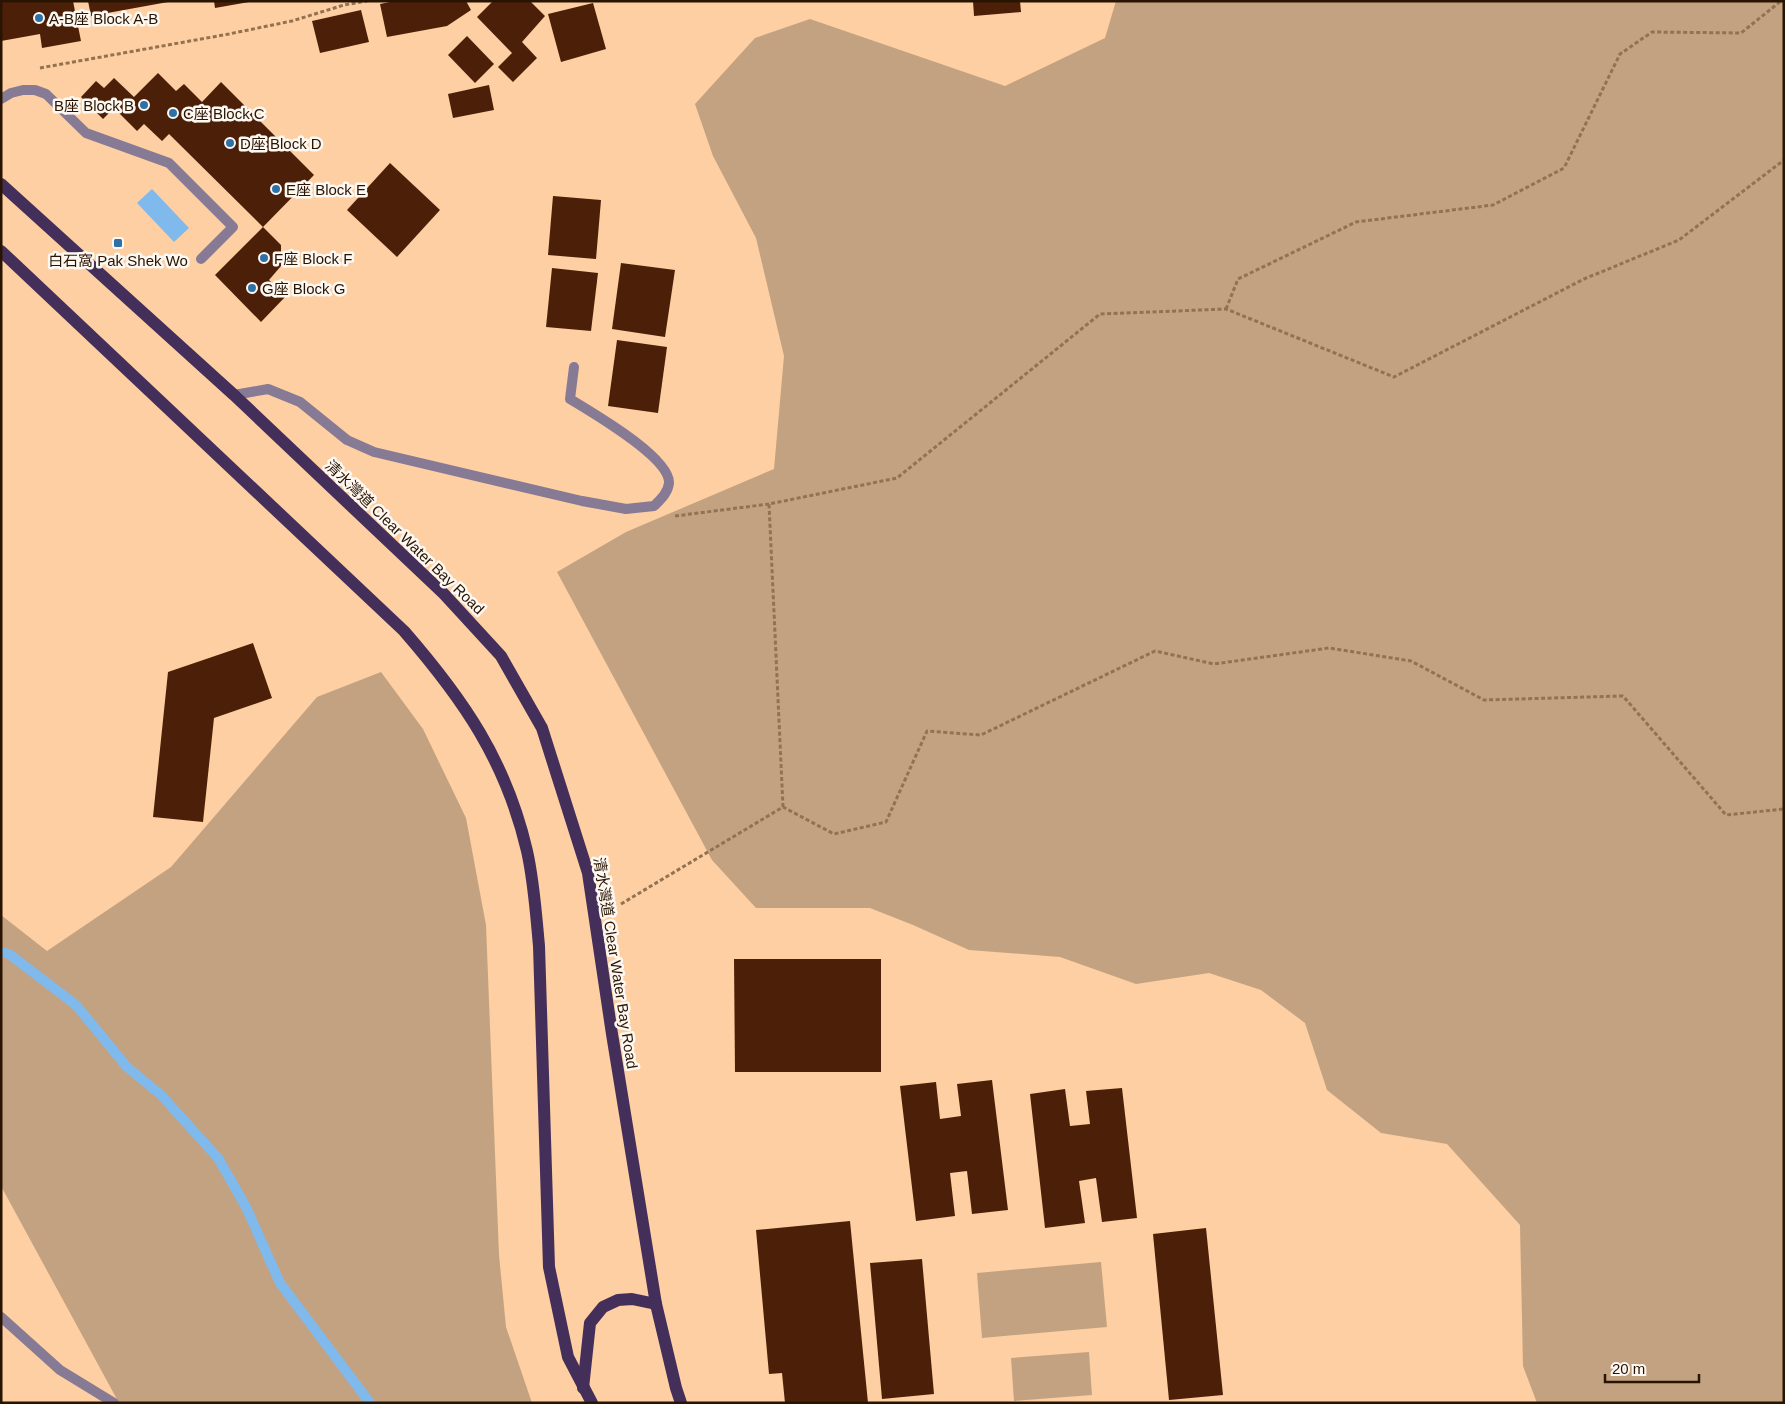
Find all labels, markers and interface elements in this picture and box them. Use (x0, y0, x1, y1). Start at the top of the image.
place label: A-B座 Block A-B (49, 10, 158, 27)
marker: A-B座 Block A-B (33, 12, 45, 24)
place label: B座 Block B (54, 97, 134, 114)
marker: B座 Block B (138, 99, 150, 111)
place label: C座 Block C (183, 105, 265, 122)
marker: C座 Block C (167, 107, 179, 119)
place label: D座 Block D (240, 135, 322, 152)
marker: D座 Block D (224, 137, 236, 149)
place label: E座 Block E (286, 181, 366, 198)
marker: E座 Block E (270, 183, 282, 195)
marker: 白石窩 Pak Shek Wo (112, 237, 124, 249)
place label: F座 Block F (274, 250, 352, 267)
place label: 白石窩 Pak Shek Wo (48, 252, 188, 269)
marker: F座 Block F (258, 252, 270, 264)
place label: G座 Block G (262, 280, 345, 297)
marker: G座 Block G (246, 282, 258, 294)
street label: 清水灣道 Clear Water Bay Road (322, 457, 488, 617)
street label: 清水灣道 Clear Water Bay Road (591, 856, 641, 1070)
scale bar (1605, 1352, 1699, 1384)
text: 20 m (1612, 1360, 1645, 1377)

